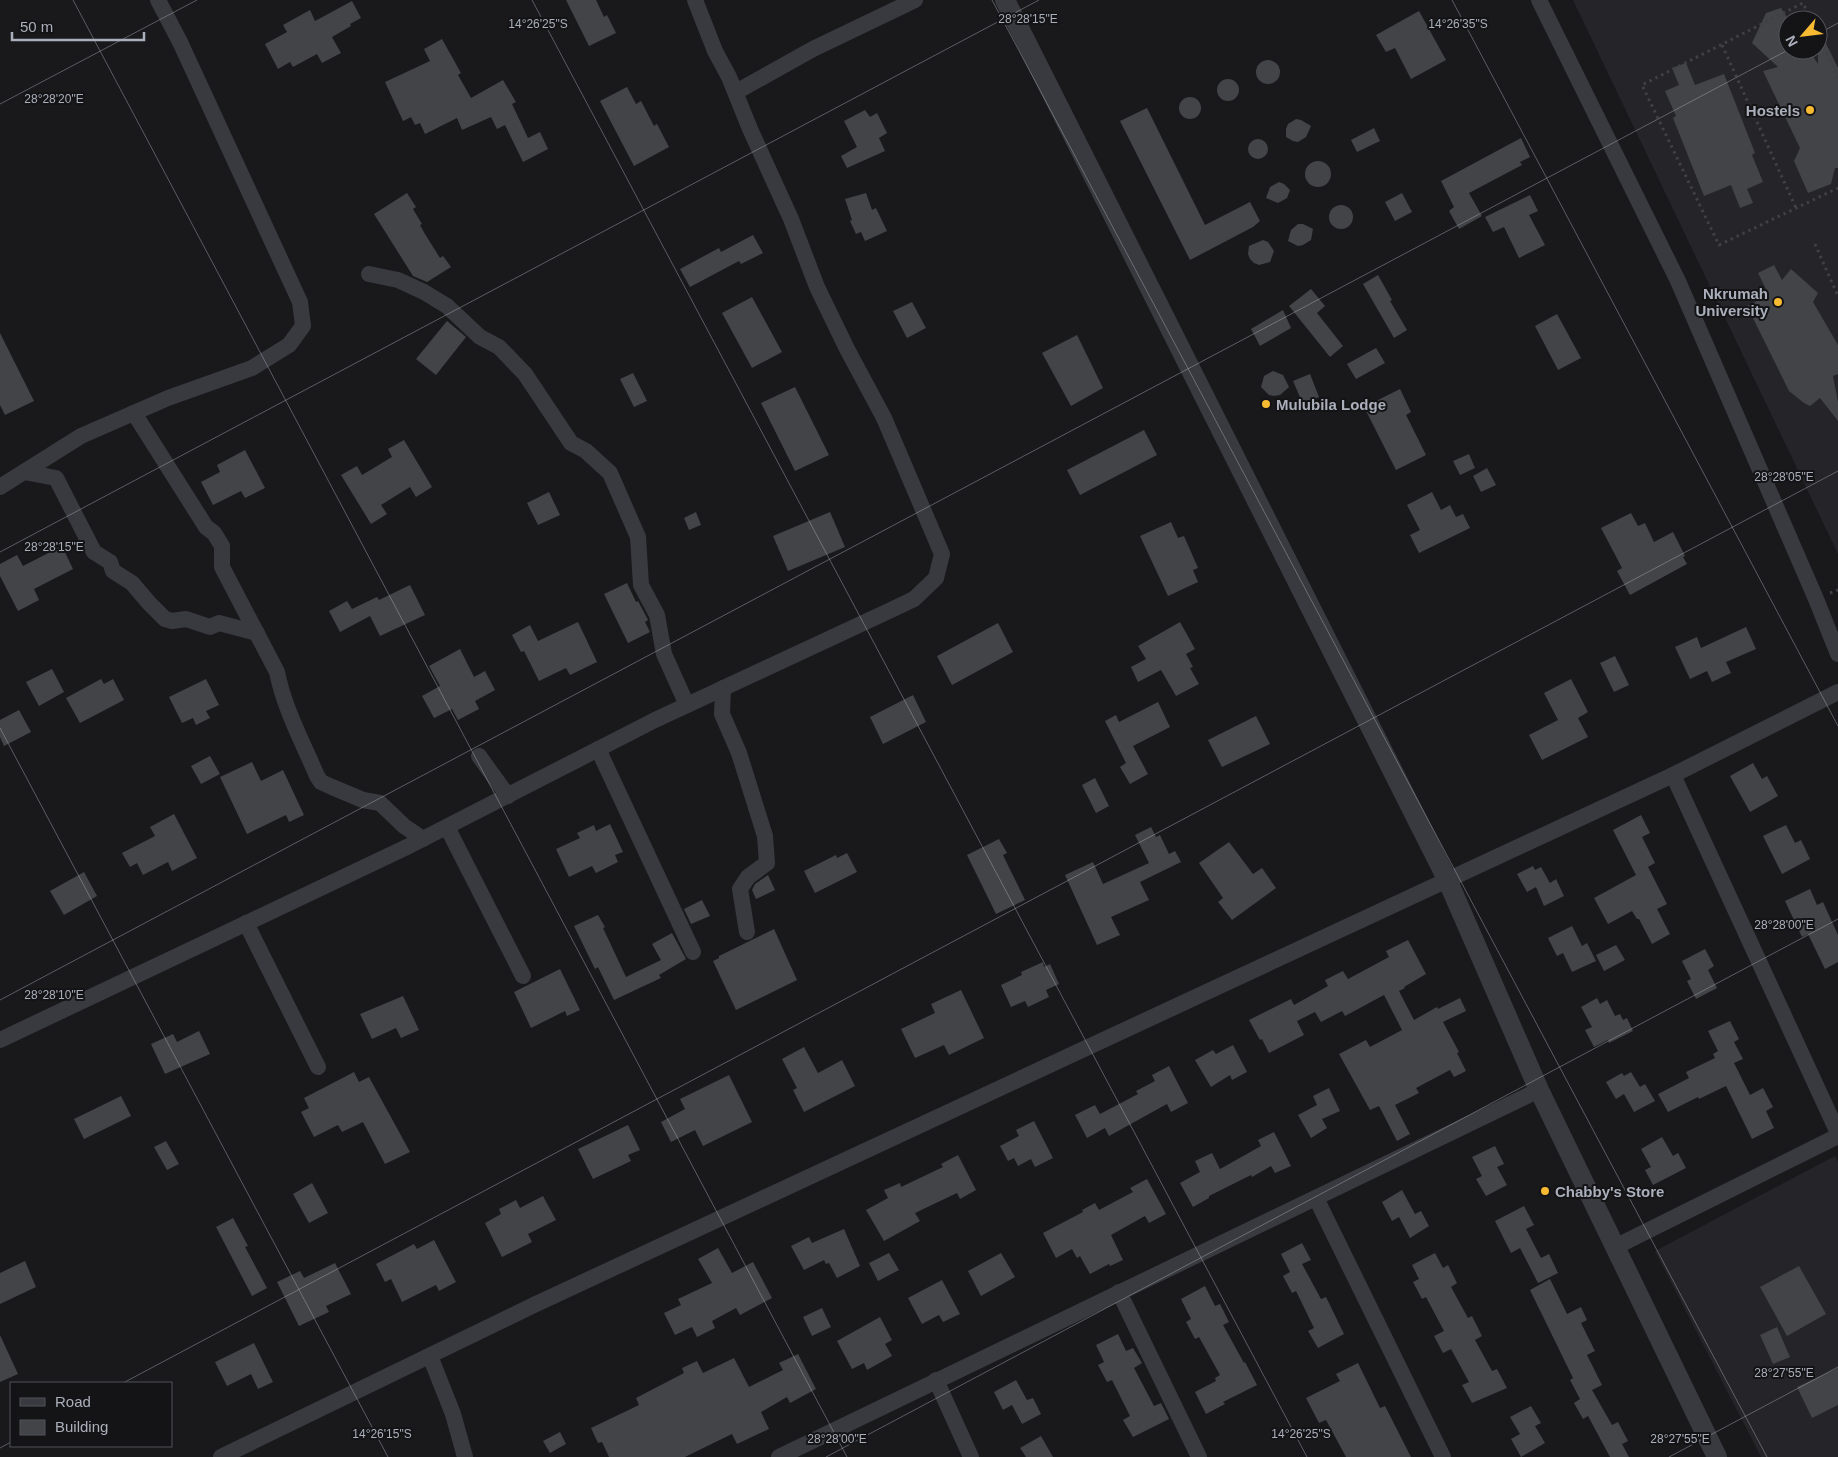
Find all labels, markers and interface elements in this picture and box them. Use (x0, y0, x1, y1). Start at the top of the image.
scale bar (12, 10, 145, 42)
north arrow (1778, 10, 1828, 60)
text: 28°28'15"E (998, 12, 1058, 26)
text: 14°26'25"S (508, 17, 568, 31)
text: 14°26'35"S (1428, 17, 1488, 31)
text: 50 m (20, 18, 53, 35)
text: N (1782, 33, 1801, 49)
text: 28°28'20"E (24, 92, 84, 106)
place label: Hostels (1746, 102, 1800, 119)
marker: Hostels (1804, 104, 1816, 116)
place label: Nkrumah University (1695, 285, 1769, 319)
marker: Nkrumah University (1772, 296, 1784, 308)
place label: Mulubila Lodge (1276, 396, 1386, 413)
marker: Mulubila Lodge (1260, 398, 1272, 410)
text: 28°28'05"E (1754, 470, 1814, 484)
text: 28°28'15"E (24, 540, 84, 554)
text: 28°28'00"E (1754, 918, 1814, 932)
text: 28°28'10"E (24, 988, 84, 1002)
place label: Chabby's Store (1555, 1183, 1664, 1200)
marker: Chabby's Store (1539, 1185, 1551, 1197)
text: 28°27'55"E (1754, 1366, 1814, 1380)
legend (10, 1382, 172, 1447)
text: Road (55, 1393, 91, 1410)
text: Building (55, 1418, 108, 1435)
text: 14°26'15"S (352, 1427, 412, 1441)
text: 14°26'25"S (1271, 1427, 1331, 1441)
text: 28°28'00"E (807, 1432, 867, 1446)
text: 28°27'55"E (1650, 1432, 1710, 1446)

